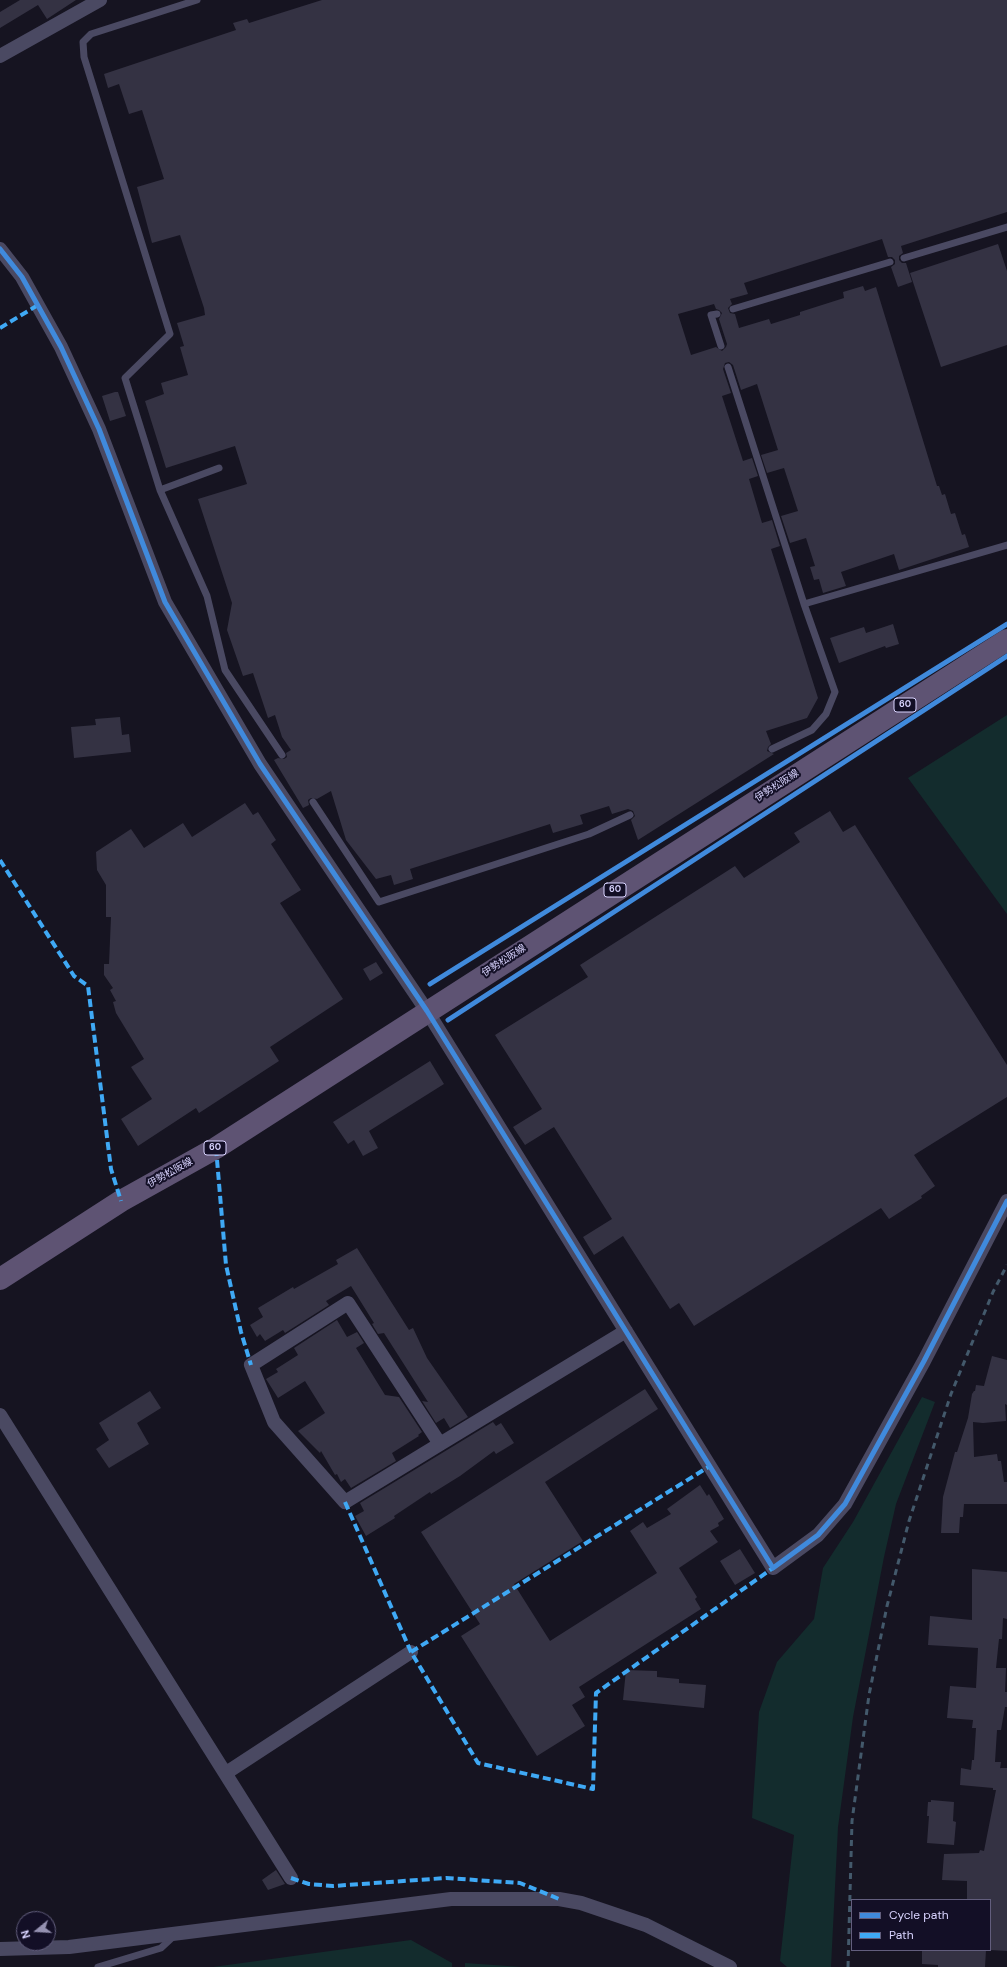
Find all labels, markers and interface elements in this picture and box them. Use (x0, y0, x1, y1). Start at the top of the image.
road number: 60 (894, 698, 916, 712)
street label: 伊勢松阪線 (753, 767, 801, 805)
road number: 60 (604, 883, 626, 897)
street label: 伊勢松阪線 (480, 942, 528, 980)
road number: 60 (204, 1141, 226, 1155)
street label: 伊勢松阪線 (145, 1156, 195, 1190)
legend (851, 1899, 991, 1951)
text: Cycle path (889, 1907, 949, 1923)
north arrow (16, 1911, 56, 1951)
text: Path (889, 1927, 914, 1943)
text: N (18, 1928, 33, 1940)

